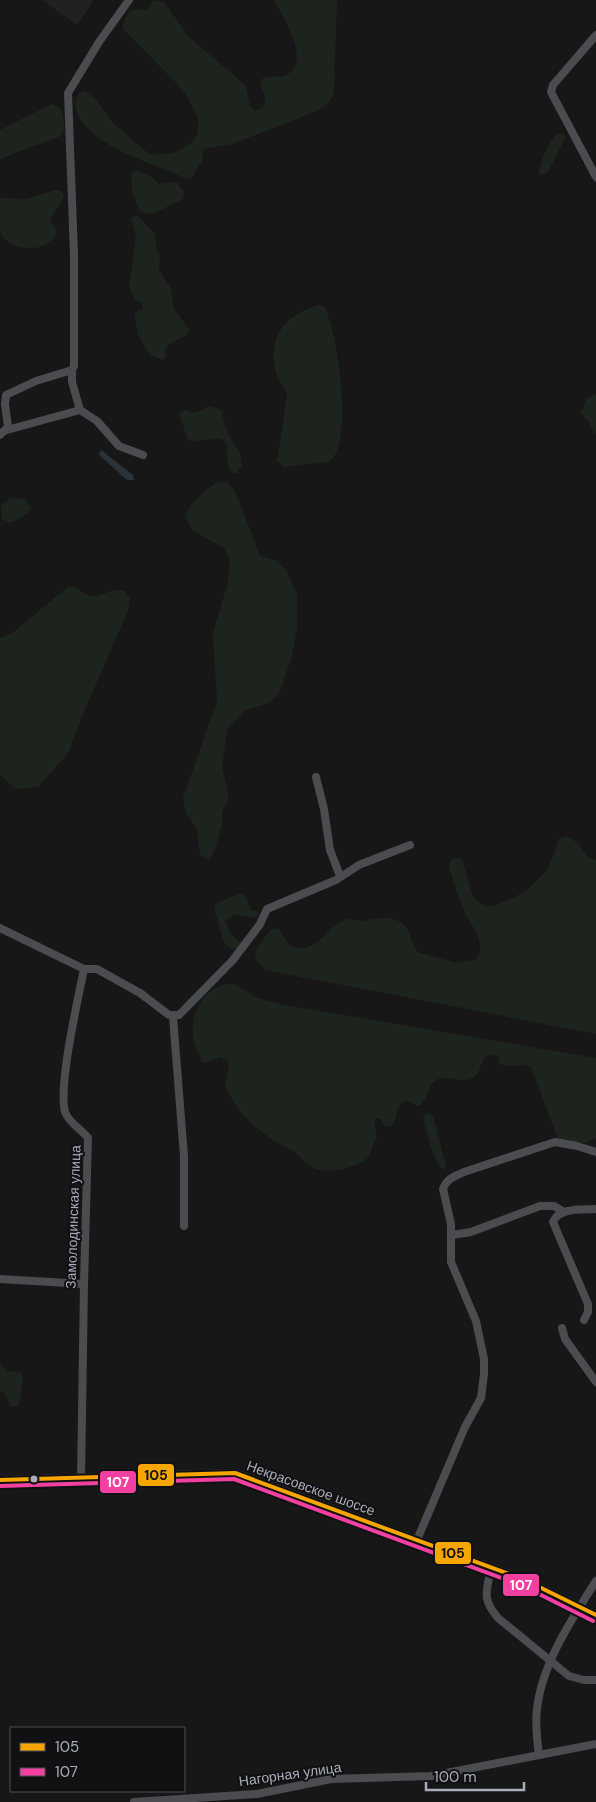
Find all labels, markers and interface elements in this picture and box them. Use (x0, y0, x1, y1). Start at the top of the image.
street label: Замолодинская улица (61, 1145, 85, 1289)
street label: Некрасовское шоссе (244, 1456, 378, 1520)
line badge: 105 (137, 1463, 175, 1487)
text: 105 (144, 1466, 168, 1484)
line badge: 107 (99, 1470, 137, 1494)
text: 107 (107, 1473, 130, 1491)
unlabelled marker (29, 1474, 39, 1484)
line badge: 105 (434, 1541, 472, 1565)
text: 105 (441, 1544, 465, 1562)
line badge: 107 (502, 1573, 540, 1597)
text: 107 (510, 1576, 533, 1594)
legend (10, 1727, 185, 1792)
text: 105 (55, 1737, 79, 1757)
street label: Нагорная улица (237, 1758, 343, 1790)
scale bar (426, 1760, 524, 1792)
text: 107 (55, 1762, 78, 1782)
text: 100 m (434, 1767, 477, 1787)

